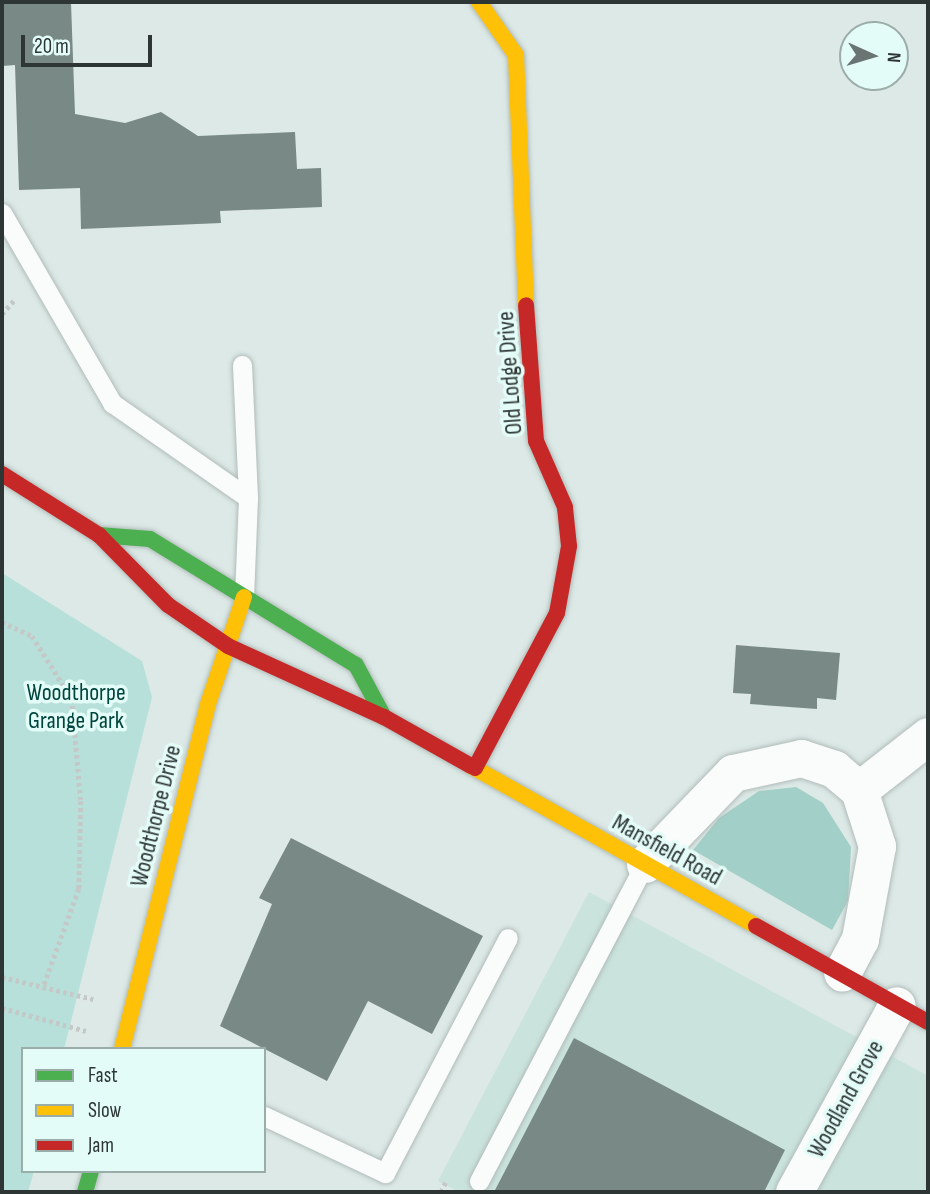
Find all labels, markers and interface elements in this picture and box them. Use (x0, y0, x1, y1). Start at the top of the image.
scale bar (24, 21, 156, 65)
north arrow (839, 21, 909, 91)
text: 20 m (34, 34, 69, 59)
text: N (882, 51, 905, 63)
street label: Old Lodge Drive (491, 310, 529, 436)
park label: Woodthorpe Grange Park (26, 679, 126, 735)
street label: Woodthorpe Drive (125, 742, 187, 890)
street label: Mansfield Road (607, 808, 727, 892)
street label: Woodland Grove (802, 1035, 890, 1163)
legend (21, 1047, 266, 1173)
text: Fast (88, 1063, 118, 1088)
text: Slow (88, 1098, 121, 1123)
text: Jam (88, 1133, 114, 1158)

